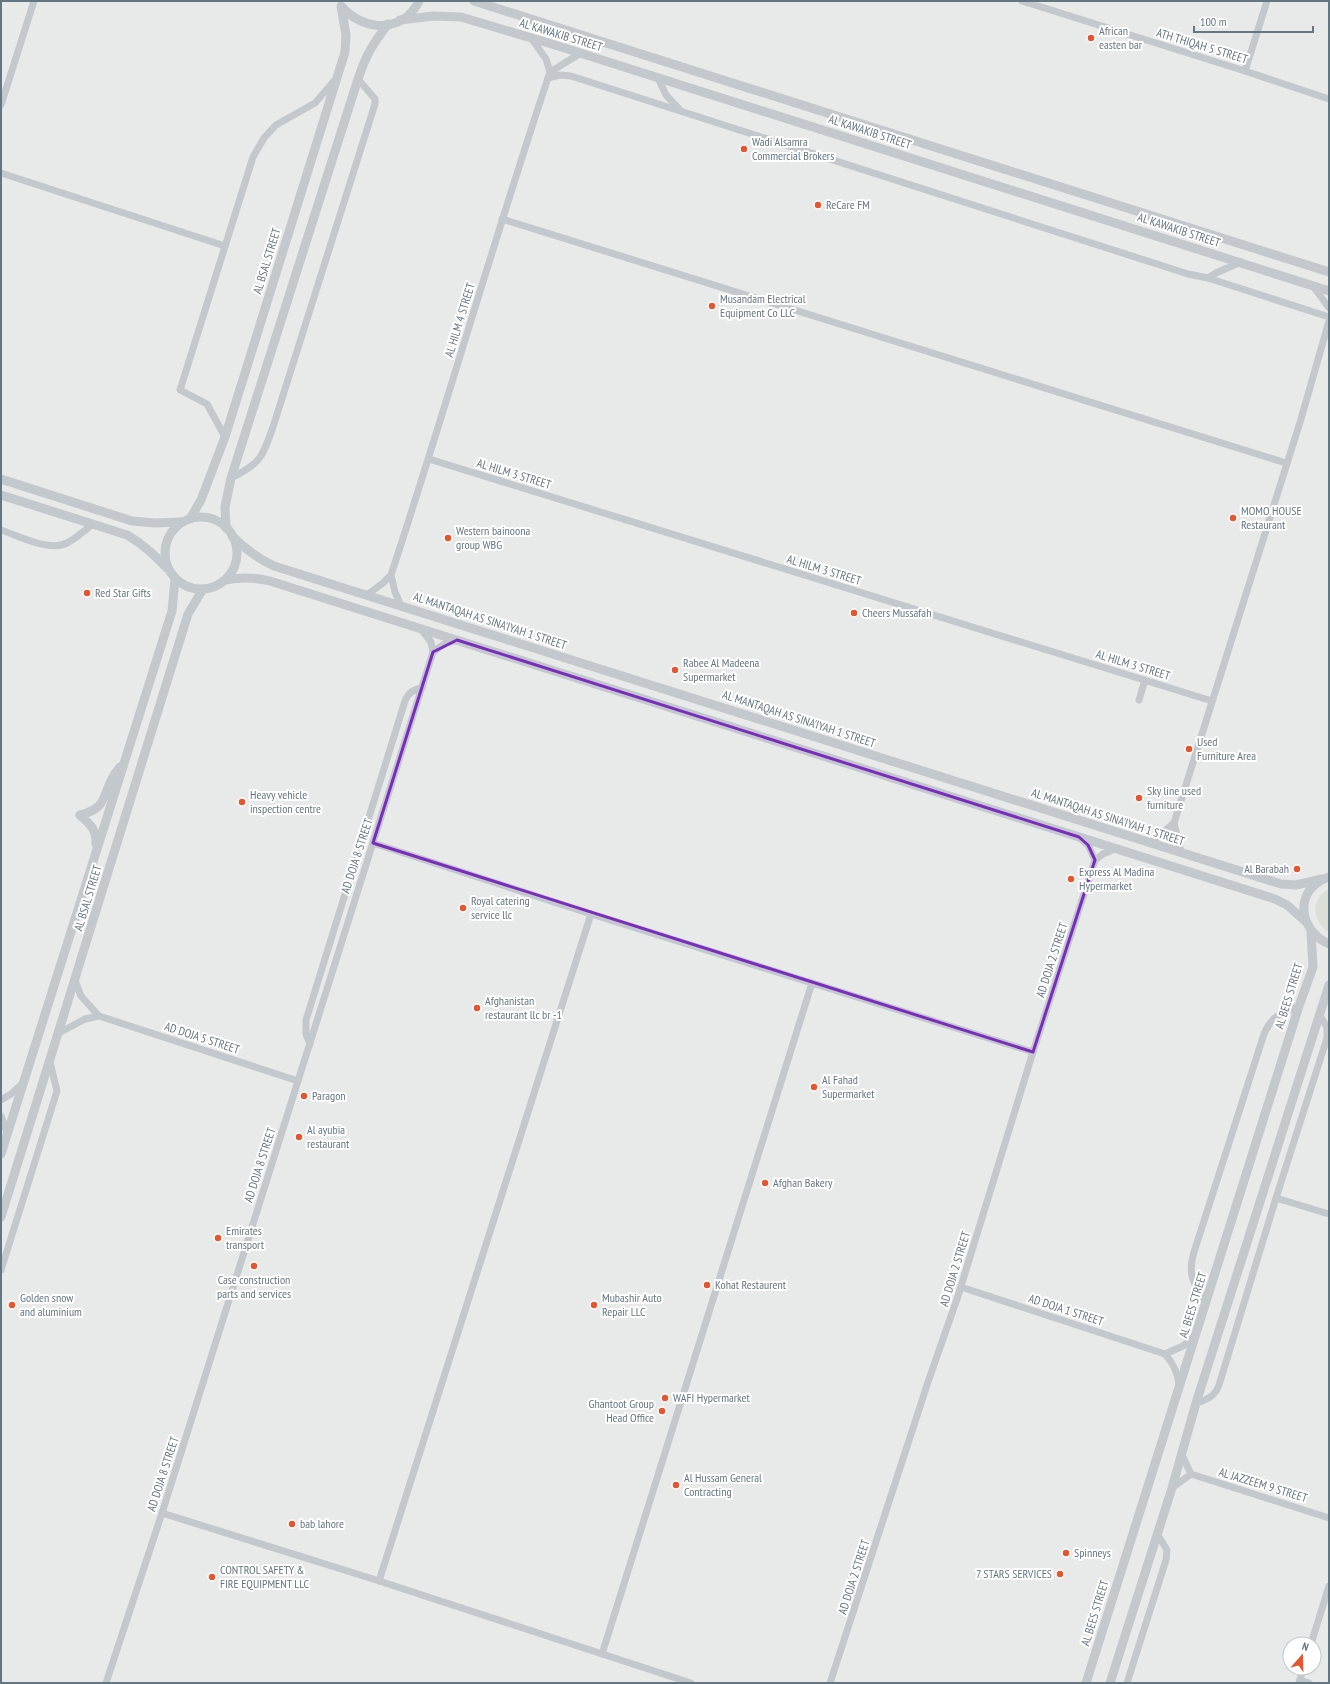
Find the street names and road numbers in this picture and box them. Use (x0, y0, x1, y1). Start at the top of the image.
street label: AL KAWAKIB STREET (518, 15, 605, 54)
street label: ATH THIQAH 5 STREET (1155, 25, 1250, 67)
street label: AL KAWAKIB STREET (827, 111, 914, 152)
street label: AL KAWAKIB STREET (1136, 209, 1223, 250)
street label: AL BSAL STREET (249, 225, 284, 296)
street label: AL HILM 4 STREET (441, 280, 478, 359)
street label: AL HILM 3 STREET (475, 455, 554, 492)
street label: AL HILM 3 STREET (785, 551, 864, 588)
street label: AL MANTAQAH AS SINA'IYAH 1 STREET (412, 589, 569, 653)
street label: AL HILM 3 STREET (1094, 646, 1173, 683)
street label: AL MANTAQAH AS SINA'IYAH 1 STREET (721, 687, 878, 751)
street label: AL MANTAQAH AS SINA'IYAH 1 STREET (1030, 785, 1187, 849)
street label: AD DOJA 8 STREET (337, 816, 376, 895)
street label: AL BSAL STREET (70, 862, 105, 933)
street label: AD DOJA 2 STREET (1032, 920, 1071, 999)
street label: AL BEES STREET (1271, 960, 1306, 1031)
street label: AD DOJA 5 STREET (163, 1018, 242, 1057)
street label: AD DOJA 8 STREET (240, 1125, 279, 1204)
street label: AD DOJA 2 STREET (936, 1229, 973, 1308)
street label: AL BEES STREET (1175, 1269, 1210, 1340)
street label: AD DOJA 1 STREET (1027, 1290, 1106, 1329)
street label: AD DOJA 8 STREET (143, 1434, 182, 1513)
street label: AL JAZZEEM 9 STREET (1217, 1464, 1310, 1505)
street label: AD DOJA 2 STREET (834, 1537, 873, 1616)
street label: AL BEES STREET (1077, 1577, 1112, 1648)

